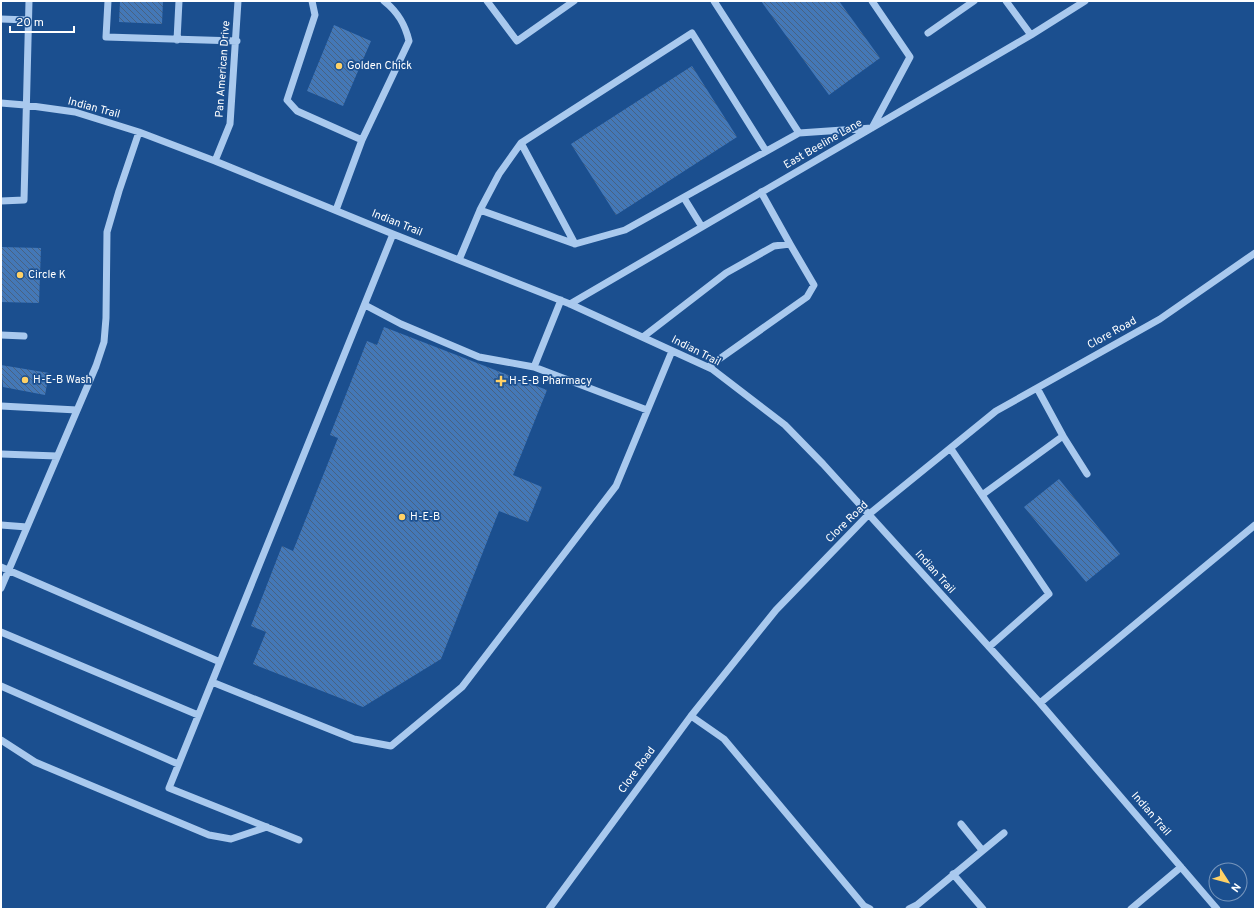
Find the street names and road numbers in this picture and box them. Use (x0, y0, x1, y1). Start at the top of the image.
street label: Pan American Drive (213, 20, 233, 118)
street label: Indian Trail (66, 94, 122, 122)
street label: East Beeline Lane (781, 116, 865, 172)
street label: Indian Trail (369, 206, 425, 240)
street label: Clore Road (1085, 314, 1139, 352)
street label: Indian Trail (669, 333, 723, 369)
street label: Clore Road (823, 498, 871, 546)
street label: Indian Trail (912, 547, 958, 597)
street label: Clore Road (615, 744, 659, 796)
street label: Indian Trail (1128, 789, 1174, 839)

